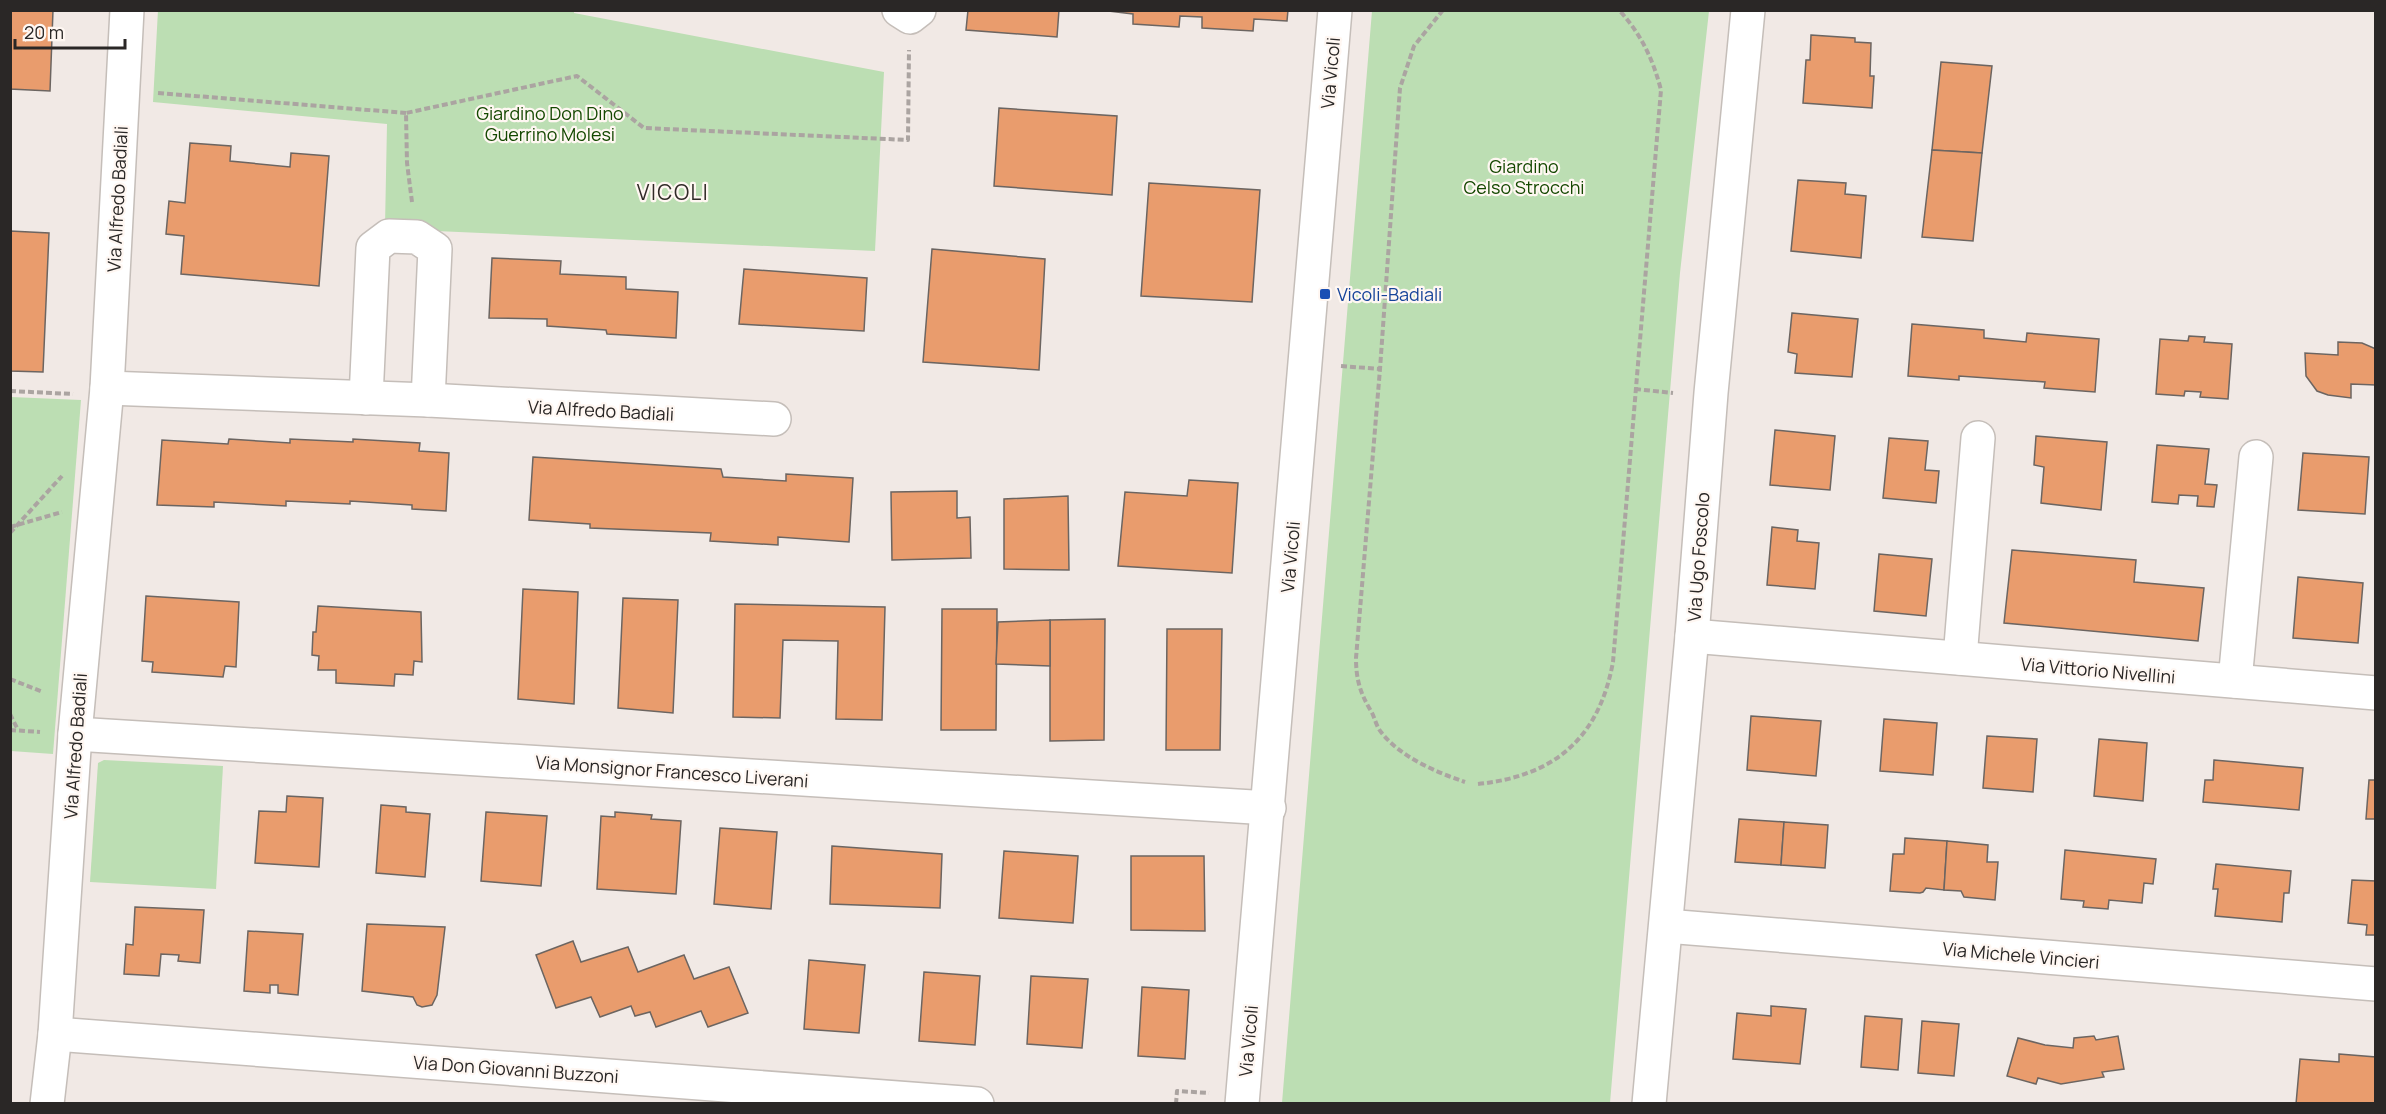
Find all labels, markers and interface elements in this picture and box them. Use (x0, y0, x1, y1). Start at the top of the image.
scale bar (15, 12, 124, 50)
text: 20 m (24, 20, 64, 44)
street label: Via Vicoli (1315, 36, 1345, 110)
park label: Giardino Don Dino Guerrino Molesi (476, 101, 624, 146)
street label: Via Alfredo Badiali (101, 125, 133, 273)
park label: Giardino Celso Strocchi (1463, 154, 1585, 199)
district label: VICOLI (637, 178, 709, 206)
place label: Vicoli-Badiali (1337, 282, 1442, 306)
marker: Vicoli-Badiali (1318, 287, 1332, 301)
street label: Via Alfredo Badiali (527, 394, 675, 426)
street label: Via Ugo Foscolo (1682, 491, 1714, 623)
street label: Via Vicoli (1275, 520, 1305, 594)
street label: Via Vittorio Nivellini (2020, 651, 2176, 689)
street label: Via Alfredo Badiali (58, 672, 92, 820)
street label: Via Monsignor Francesco Liverani (535, 749, 809, 793)
street label: Via Michele Vincieri (1941, 936, 2101, 974)
street label: Via Vicoli (1233, 1004, 1263, 1078)
street label: Via Don Giovanni Buzzoni (412, 1050, 620, 1088)

